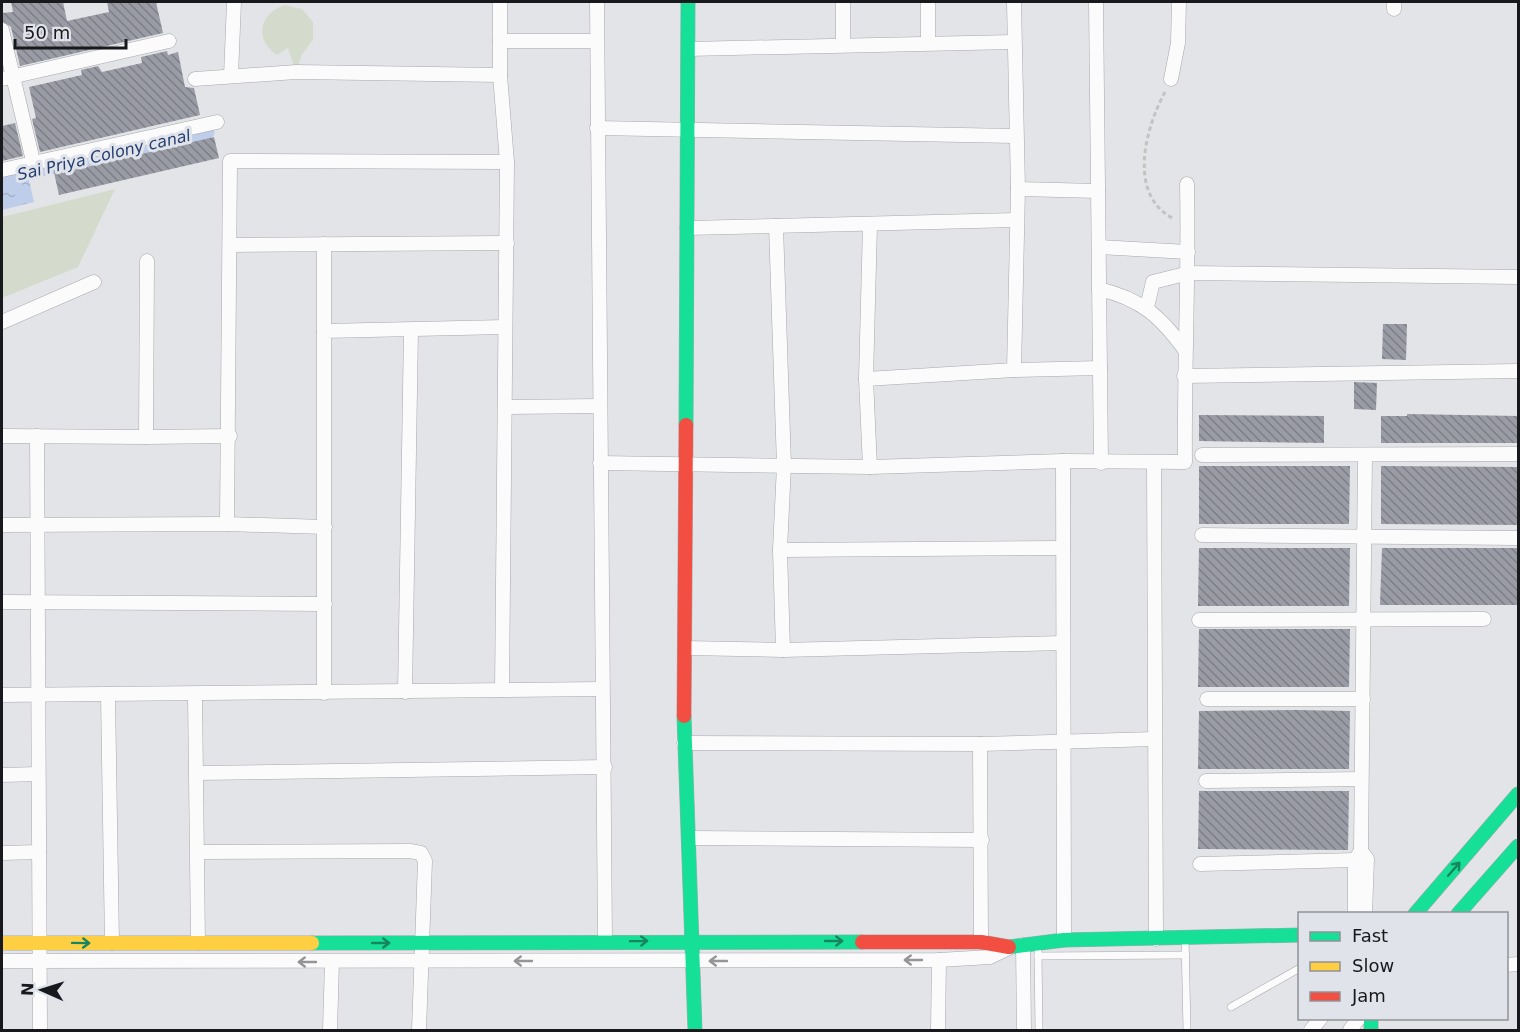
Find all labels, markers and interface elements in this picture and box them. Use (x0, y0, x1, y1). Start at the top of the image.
scale bar (15, 12, 126, 50)
text: 50 m (24, 22, 70, 43)
water label: Sai Priya Colony canal (15, 126, 193, 184)
one-way arrow (1447, 861, 1460, 877)
legend (1298, 912, 1508, 1020)
text: Fast (1352, 925, 1388, 946)
one-way arrow (628, 935, 648, 947)
one-way arrow (823, 935, 843, 947)
one-way arrow (70, 937, 90, 949)
one-way arrow (370, 937, 390, 949)
one-way arrow (903, 954, 923, 966)
one-way arrow (513, 955, 533, 967)
one-way arrow (708, 955, 728, 967)
text: Slow (1352, 955, 1394, 976)
one-way arrow (297, 956, 317, 968)
north arrow (12, 960, 72, 1020)
text: N (18, 982, 37, 996)
text: Jam (1351, 985, 1386, 1006)

